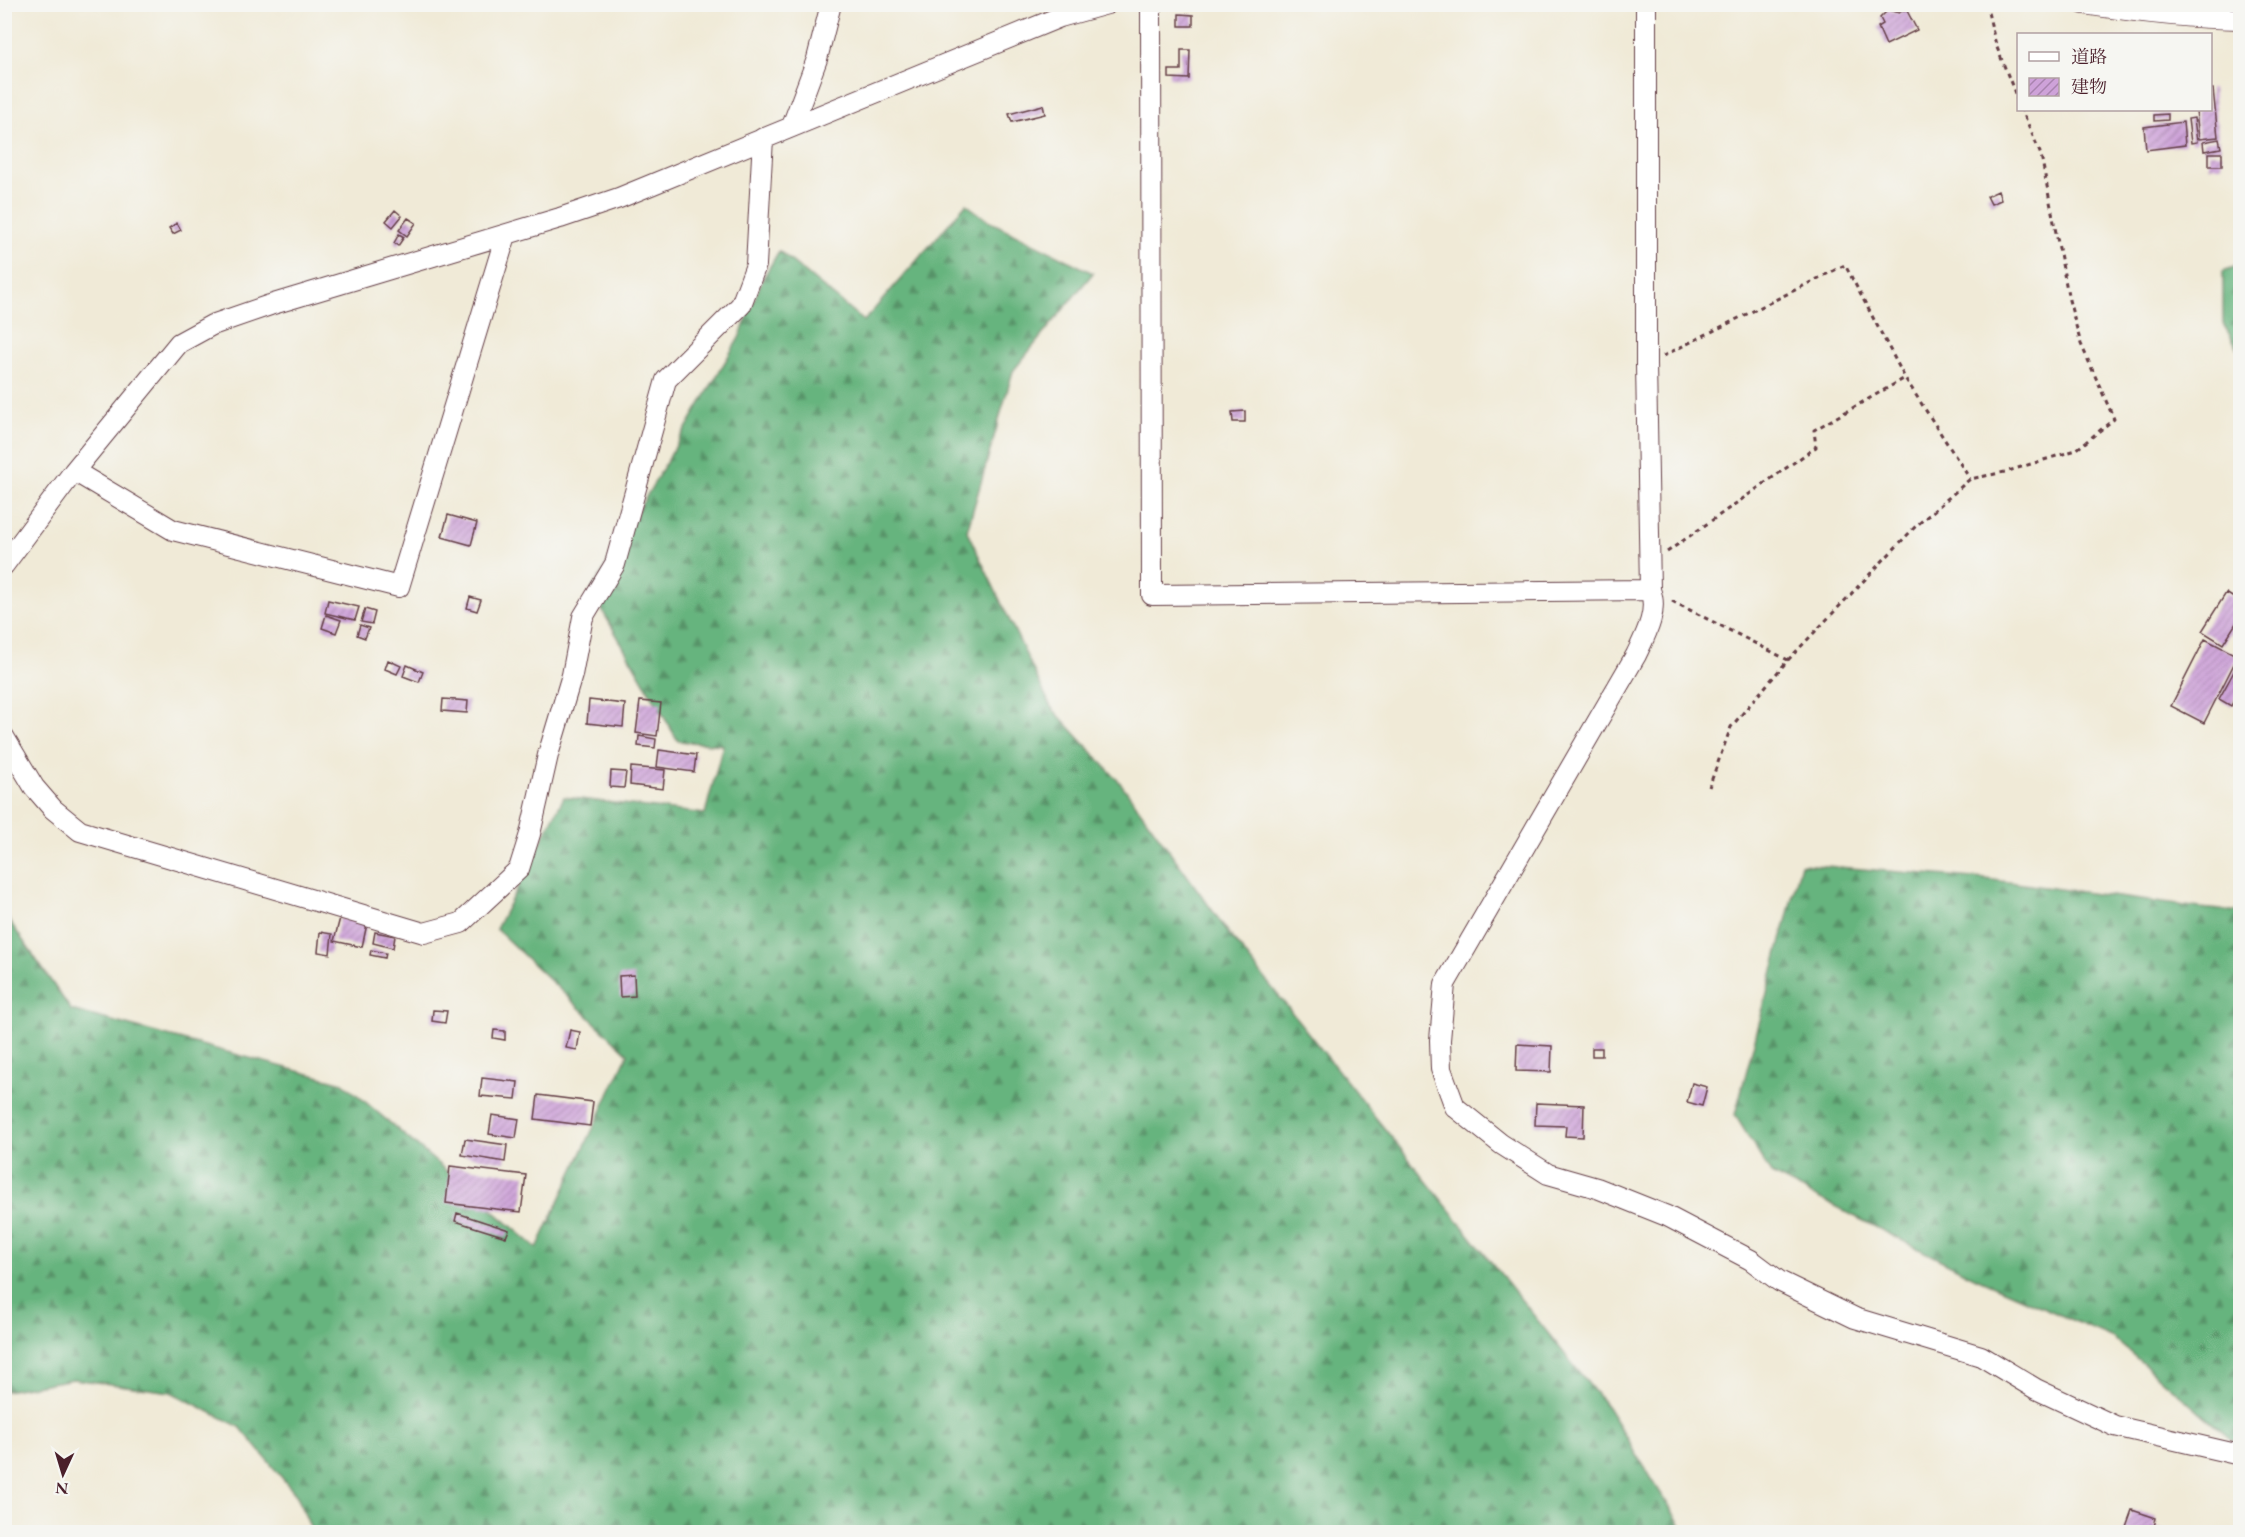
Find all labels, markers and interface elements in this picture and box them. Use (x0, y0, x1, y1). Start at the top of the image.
legend (2017, 33, 2212, 111)
text: 道路 (2071, 45, 2107, 68)
text: 建物 (2071, 75, 2107, 98)
north arrow (33, 1444, 93, 1504)
text: N (55, 1478, 69, 1499)

